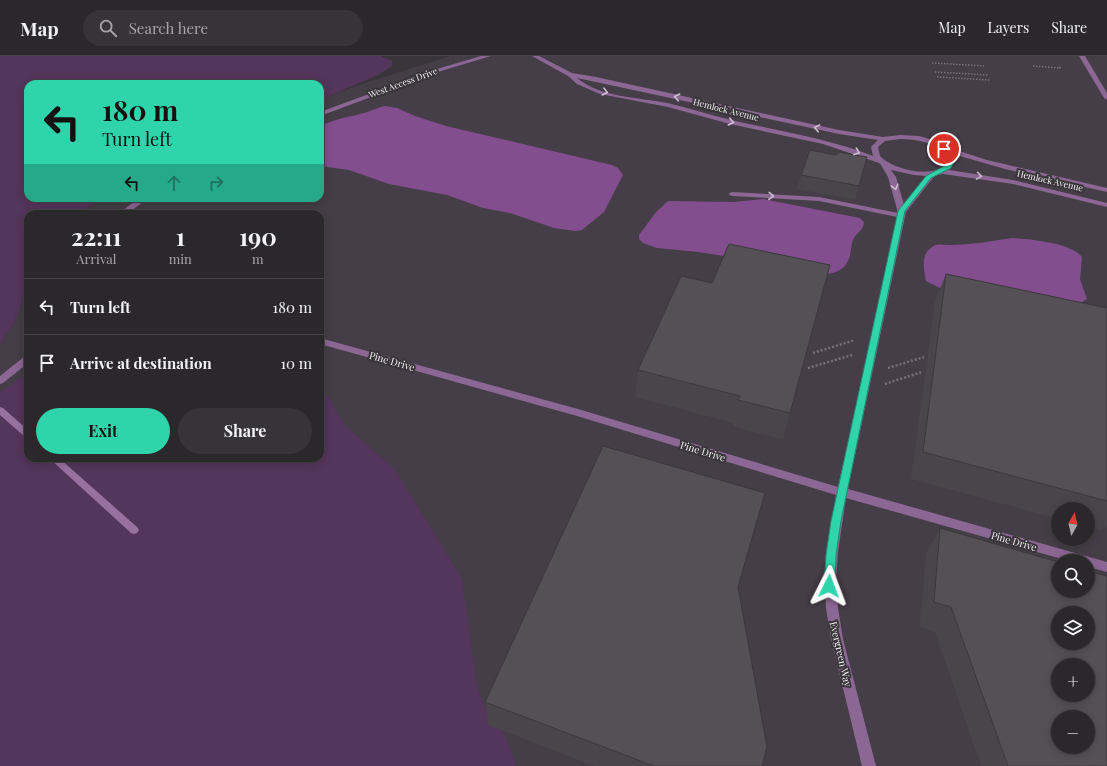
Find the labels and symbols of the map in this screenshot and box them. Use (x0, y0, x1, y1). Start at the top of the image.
street label: West Access Drive (366, 64, 439, 100)
one-way arrow (601, 87, 608, 96)
one-way arrow (674, 93, 680, 101)
street label: Hemlock Avenue (692, 95, 761, 123)
one-way arrow (728, 118, 734, 126)
one-way arrow (814, 124, 821, 132)
pin (927, 132, 961, 166)
one-way arrow (854, 147, 861, 156)
street label: Hemlock Avenue (1016, 167, 1085, 194)
one-way arrow (975, 172, 982, 180)
one-way arrow (890, 184, 898, 191)
one-way arrow (768, 191, 774, 200)
street label: Pine Drive (368, 348, 416, 374)
street label: Pine Drive (679, 437, 727, 465)
north arrow (1051, 502, 1095, 546)
street label: Pine Drive (990, 528, 1038, 554)
position arrow (808, 565, 850, 607)
street label: Evergreen Way (827, 620, 855, 688)

